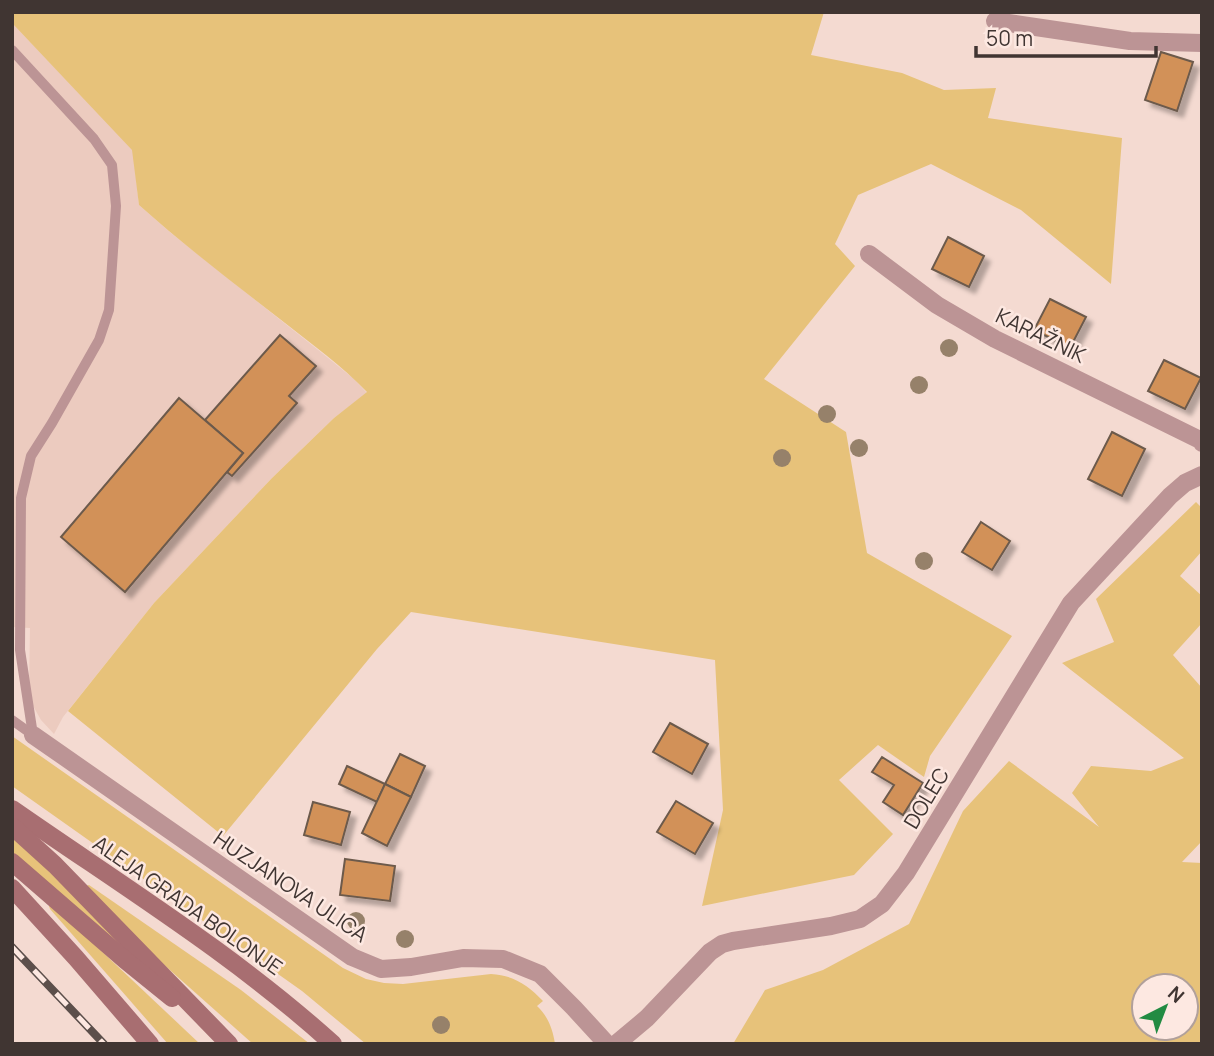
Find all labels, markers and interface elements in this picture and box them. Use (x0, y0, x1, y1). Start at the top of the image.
scale bar (976, 14, 1156, 58)
text: 50 m (986, 24, 1033, 52)
street label: KARAŽNIK (991, 301, 1091, 369)
street label: DOLEC (897, 762, 955, 834)
street label: HUZJANOVA ULICA (208, 824, 374, 948)
street label: ALEJA GRADA BOLONJE (88, 829, 288, 981)
north arrow (1130, 972, 1200, 1042)
text: N (1163, 980, 1190, 1009)

